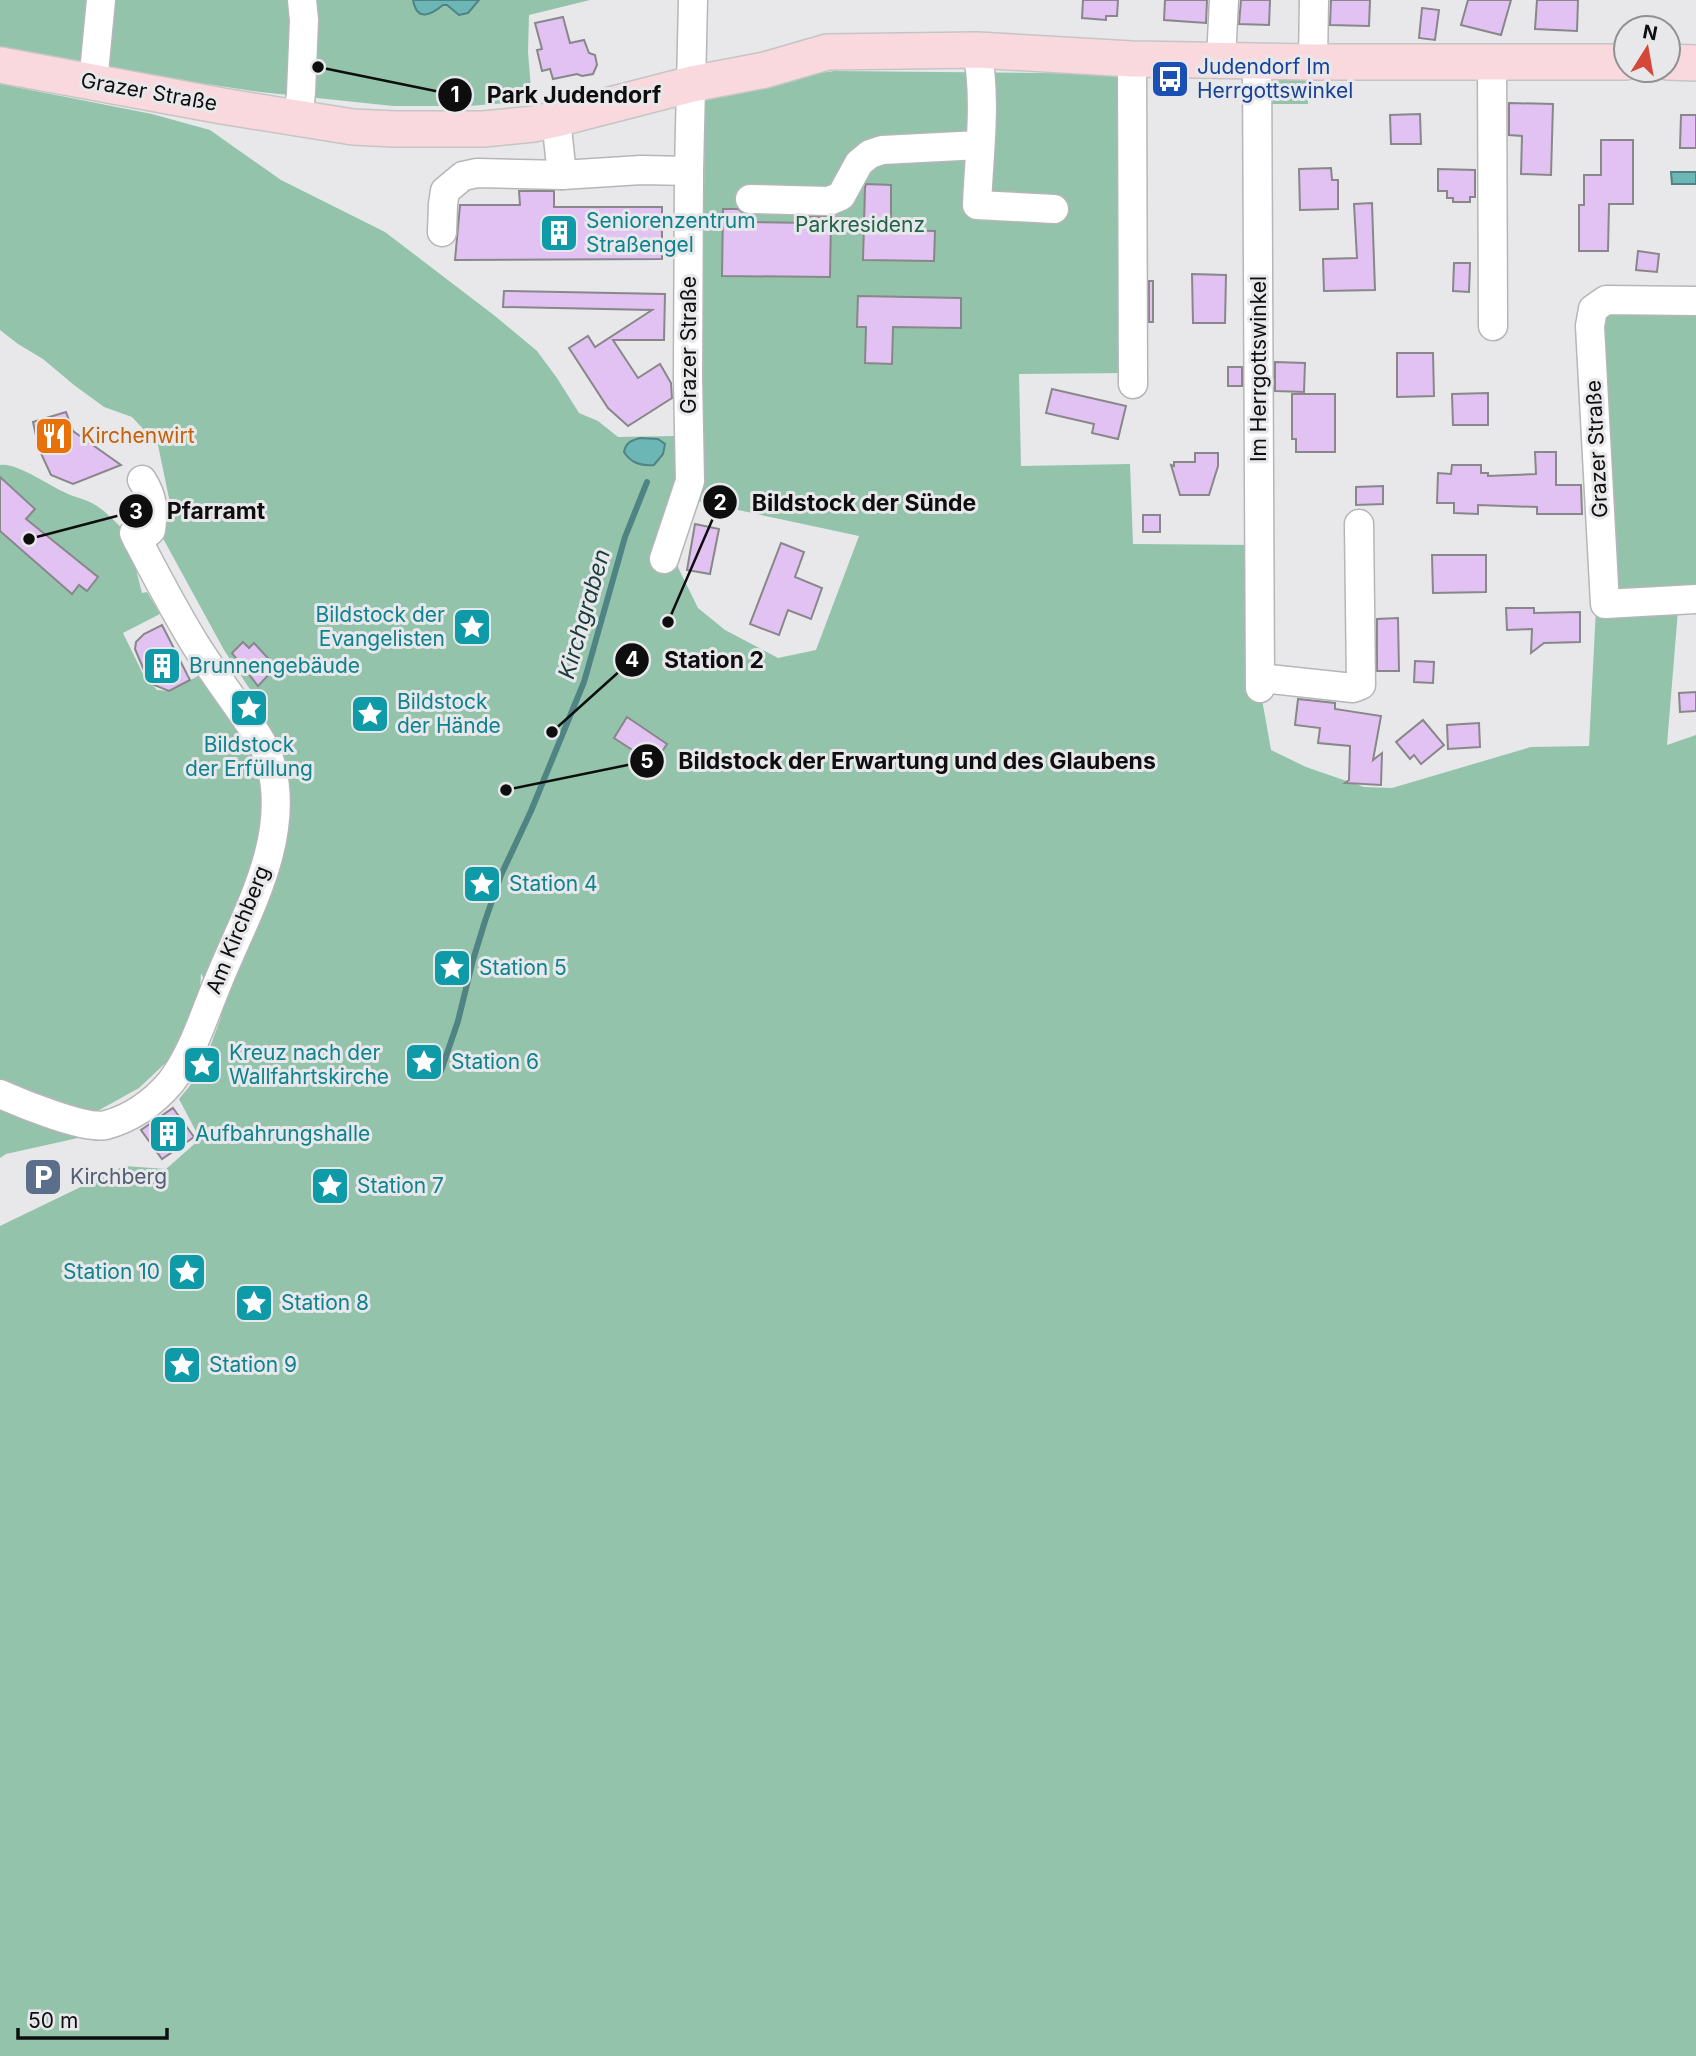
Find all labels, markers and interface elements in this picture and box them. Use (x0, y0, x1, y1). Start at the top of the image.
north arrow (1612, 14, 1682, 84)
text: N (1641, 20, 1659, 45)
place label: Judendorf Im Herrgottswinkel (1197, 54, 1353, 103)
bus stop icon: Judendorf Im Herrgottswinkel (1149, 58, 1191, 100)
street label: Grazer Straße (79, 67, 219, 116)
callout: Park Judendorf (438, 73, 675, 117)
text: Park Judendorf (487, 81, 661, 109)
text: 1 (450, 82, 460, 107)
place label: Seniorenzentrum Straßengel (586, 208, 756, 257)
building icon: Seniorenzentrum Straßengel (538, 212, 580, 254)
park label: Parkresidenz (795, 212, 925, 237)
street label: Grazer Straße (676, 276, 701, 414)
street label: Im Herrgottswinkel (1246, 276, 1271, 462)
street label: Grazer Straße (1580, 379, 1613, 519)
restaurant icon: Kirchenwirt (33, 415, 75, 457)
place label: Kirchenwirt (81, 423, 195, 448)
callout: Bildstock der Sünde (703, 480, 990, 524)
callout: Pfarramt (118, 489, 279, 533)
text: Bildstock der Sünde (752, 489, 976, 517)
text: 2 (713, 490, 727, 515)
text: Pfarramt (167, 497, 266, 525)
text: 3 (129, 499, 143, 524)
water label: Kirchgraben (552, 546, 616, 682)
place label: Bildstock der Evangelisten (315, 602, 445, 651)
place icon: Bildstock der Evangelisten (451, 606, 493, 648)
callout: Station 2 (615, 638, 778, 682)
building icon: Brunnengebäude (141, 645, 183, 687)
text: Station 2 (664, 646, 764, 674)
text: 4 (625, 647, 639, 672)
place label: Brunnengebäude (189, 653, 360, 678)
place icon: Bildstock der Erfüllung (228, 687, 270, 729)
place label: Bildstock der Hände (397, 689, 501, 738)
place icon: Bildstock der Hände (349, 693, 391, 735)
place label: Bildstock der Erfüllung (185, 732, 313, 781)
callout: Bildstock der Erwartung und des Glaubens (630, 739, 1170, 783)
text: Bildstock der Erwartung und des Glaubens (678, 747, 1156, 775)
text: 5 (640, 748, 654, 773)
street label: Am Kirchberg (201, 862, 275, 997)
place icon: Station 4 (461, 863, 503, 905)
place label: Station 4 (509, 871, 598, 896)
place icon: Station 5 (431, 947, 473, 989)
place label: Station 5 (479, 955, 567, 980)
place label: Kreuz nach der Wallfahrtskirche (229, 1040, 389, 1089)
place icon: Station 6 (403, 1041, 445, 1083)
place icon: Kreuz nach der Wallfahrtskirche (181, 1044, 223, 1086)
place label: Station 6 (451, 1049, 539, 1074)
building icon: Aufbahrungshalle (147, 1113, 189, 1155)
place label: Aufbahrungshalle (195, 1121, 370, 1146)
parking icon: Kirchberg (22, 1156, 64, 1198)
place label: Kirchberg (70, 1164, 167, 1189)
place icon: Station 7 (309, 1165, 351, 1207)
place label: Station 7 (357, 1173, 444, 1198)
place icon: Station 10 (166, 1251, 208, 1293)
place label: Station 10 (63, 1259, 160, 1284)
place icon: Station 8 (233, 1282, 275, 1324)
place label: Station 8 (281, 1290, 369, 1315)
place icon: Station 9 (161, 1344, 203, 1386)
place label: Station 9 (209, 1352, 297, 1377)
scale bar (18, 1996, 166, 2040)
text: 50 m (28, 2008, 78, 2033)

